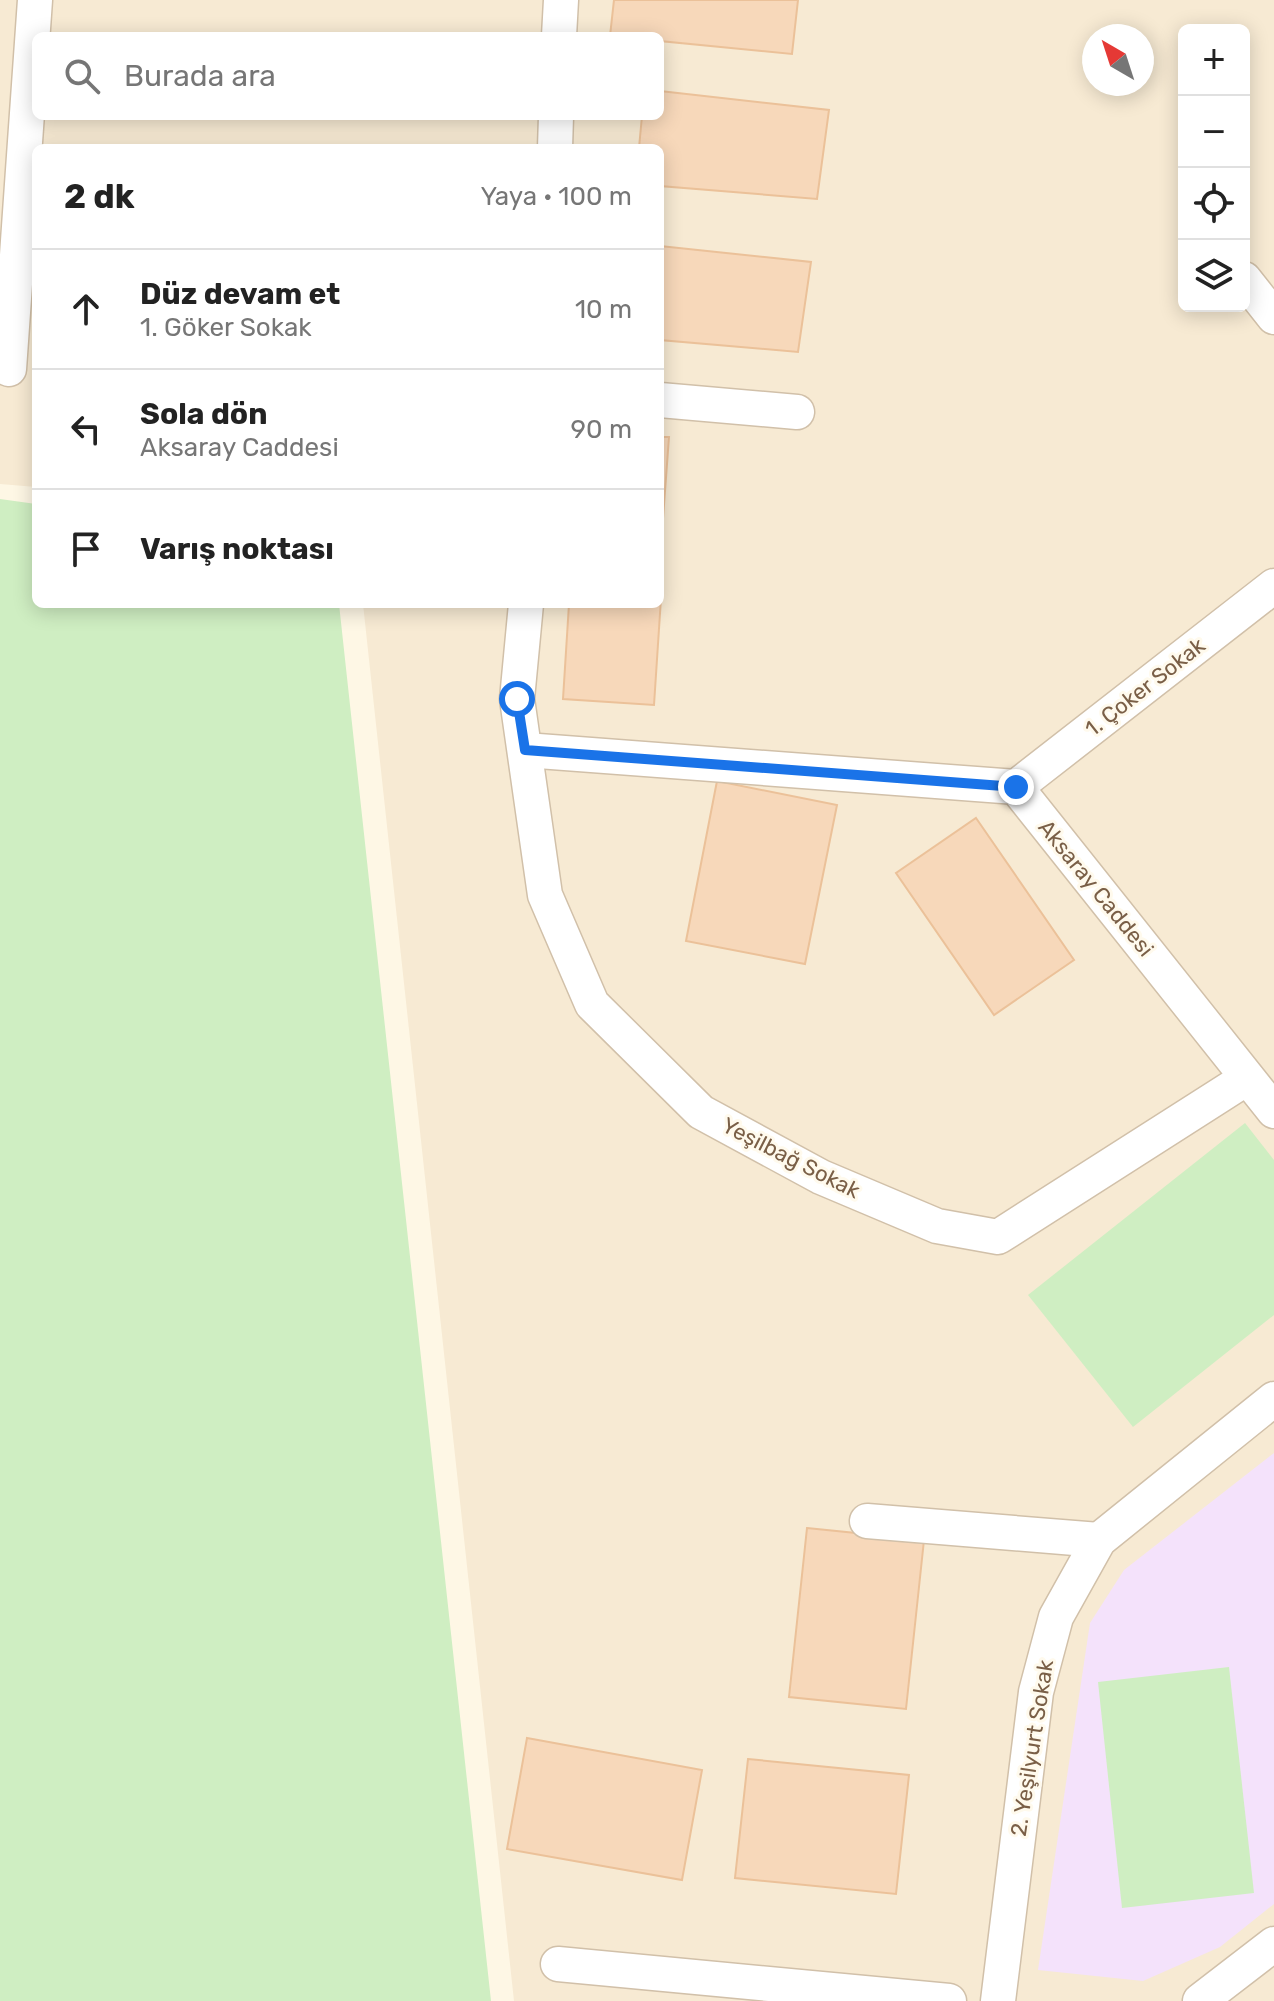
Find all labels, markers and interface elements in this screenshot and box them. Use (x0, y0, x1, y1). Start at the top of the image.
north arrow (1082, 24, 1154, 96)
map controls (1178, 24, 1250, 312)
button: + (1178, 24, 1250, 96)
search box (32, 32, 664, 120)
icon: search (60, 54, 104, 98)
text: Burada ara (124, 58, 276, 94)
button: − (1178, 96, 1250, 168)
button: locate (1178, 168, 1250, 240)
text: 2 dk (64, 176, 135, 217)
text: Yaya · 100 m (481, 181, 632, 212)
button: layers (1178, 240, 1250, 312)
text: Düz devam et (140, 276, 340, 312)
icon: ahead (64, 287, 108, 331)
text: 10 m (575, 294, 632, 325)
text: 1. Göker Sokak (140, 312, 312, 343)
text: Sola dön (140, 396, 267, 432)
icon: left (64, 407, 108, 451)
text: 90 m (571, 414, 632, 445)
text: Aksaray Caddesi (140, 432, 339, 463)
icon: arrive (64, 527, 108, 571)
text: Varış noktası (140, 531, 334, 567)
street label: 1. Çoker Sokak (1080, 631, 1211, 742)
route start (499, 681, 535, 717)
route end (998, 769, 1034, 805)
street label: Aksaray Caddesi (1033, 814, 1159, 962)
street label: Yeşilbağ Sokak (717, 1112, 865, 1205)
street label: 2. Yeşilyurt Sokak (1005, 1657, 1059, 1838)

